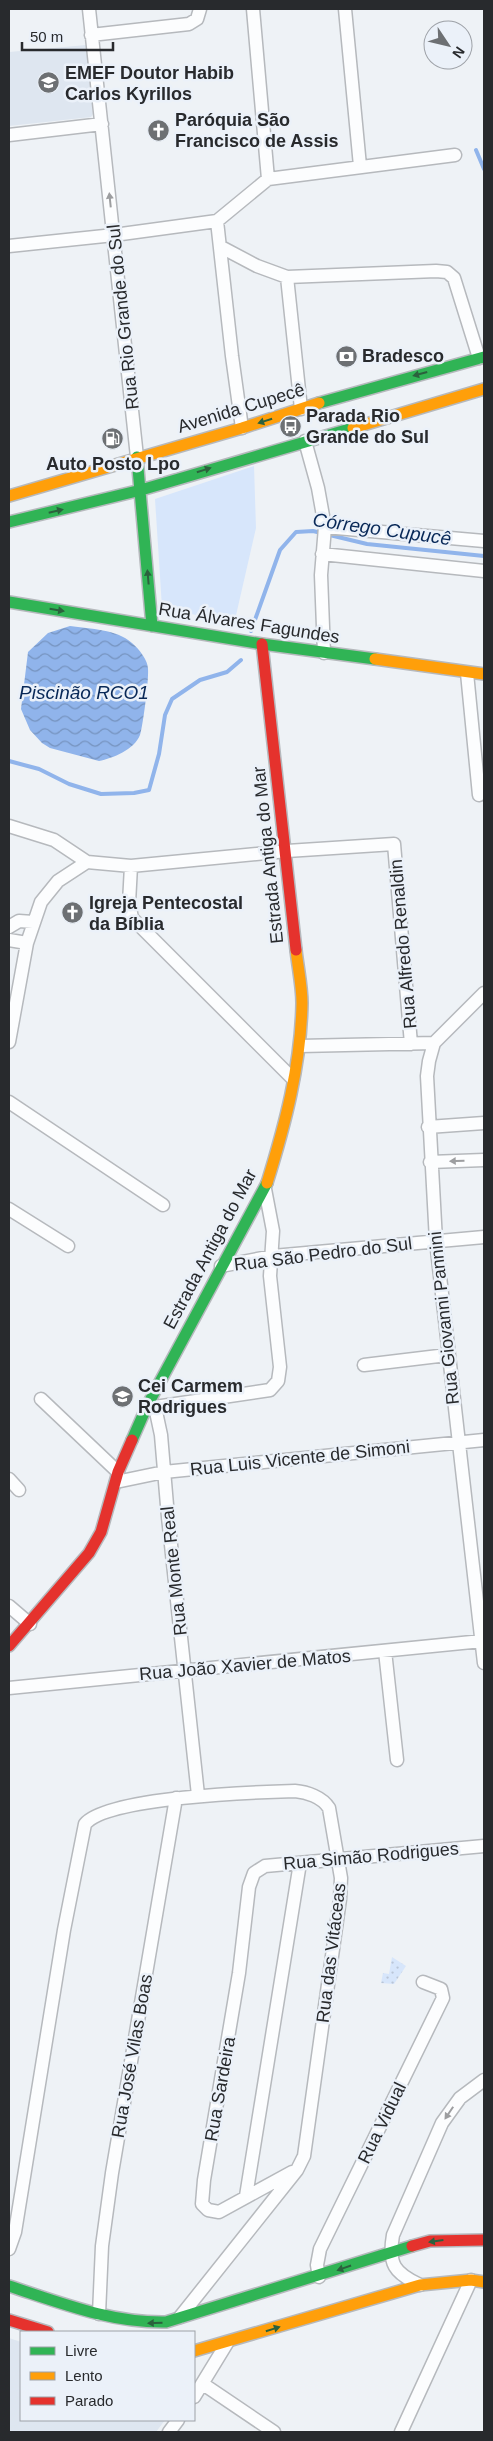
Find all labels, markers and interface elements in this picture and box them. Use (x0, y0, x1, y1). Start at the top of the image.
scale bar (22, 20, 114, 52)
north arrow (423, 20, 473, 70)
text: 50 m (30, 28, 63, 45)
text: N (449, 44, 468, 61)
place label: EMEF Doutor Habib Carlos Kyrillos (65, 63, 234, 104)
school or university icon: EMEF Doutor Habib Carlos Kyrillos (37, 71, 61, 95)
place label: Paróquia São Francisco de Assis (175, 110, 338, 151)
church icon: Paróquia São Francisco de Assis (147, 118, 171, 142)
one-way arrow (106, 192, 114, 208)
street label: Rua Rio Grande do Sul (103, 223, 143, 411)
bank icon: Bradesco (334, 344, 358, 368)
place label: Bradesco (362, 346, 444, 366)
one-way arrow (413, 371, 428, 379)
street label: Avenida Cupecê (175, 379, 307, 437)
place label: Parada Rio Grande do Sul (306, 406, 429, 447)
bus stop icon: Parada Rio Grande do Sul (278, 414, 302, 438)
one-way arrow (257, 417, 272, 425)
fuel station icon: Auto Posto Lpo (101, 427, 125, 451)
place label: Auto Posto Lpo (46, 454, 180, 474)
one-way arrow (197, 466, 212, 474)
one-way arrow (49, 507, 64, 515)
water label: Córrego Cupucê (312, 509, 452, 549)
one-way arrow (144, 569, 152, 585)
street label: Rua Álvares Fagundes (157, 599, 341, 647)
one-way arrow (49, 606, 65, 614)
water label: Piscinão RCO1 (19, 682, 149, 703)
street label: Estrada Antiga do Mar (249, 765, 287, 945)
street label: Rua Alfredo Renaldin (386, 858, 420, 1030)
place label: Igreja Pentecostal da Bíblia (89, 893, 243, 934)
church icon: Igreja Pentecostal da Bíblia (61, 901, 85, 925)
one-way arrow (449, 1157, 465, 1165)
street label: Estrada Antiga do Mar (159, 1166, 261, 1332)
street label: Rua Giovanni Pannini (425, 1230, 463, 1406)
street label: Rua São Pedro do Sul (233, 1233, 413, 1275)
place label: Cei Carmem Rodrigues (138, 1376, 243, 1417)
school or university icon: Cei Carmem Rodrigues (110, 1384, 134, 1408)
street label: Rua Luis Vicente de Simoni (189, 1437, 411, 1479)
street label: Rua Monte Real (157, 1505, 191, 1637)
street label: Rua João Xavier de Matos (138, 1646, 352, 1684)
street label: Rua Simão Rodrigues (282, 1838, 460, 1874)
street label: Rua das Vitáceas (312, 1882, 350, 2024)
street label: Rua José Vilas Boas (108, 1973, 156, 2139)
street label: Rua Sardeira (201, 2034, 239, 2143)
street label: Rua Vidual (354, 2079, 410, 2167)
one-way arrow (444, 2106, 454, 2120)
one-way arrow (428, 2237, 444, 2245)
one-way arrow (336, 2265, 351, 2273)
one-way arrow (146, 2319, 162, 2327)
one-way arrow (266, 2324, 281, 2332)
legend (20, 2331, 195, 2421)
text: Livre (65, 2342, 98, 2359)
text: Lento (65, 2367, 103, 2384)
text: Parado (65, 2392, 113, 2409)

